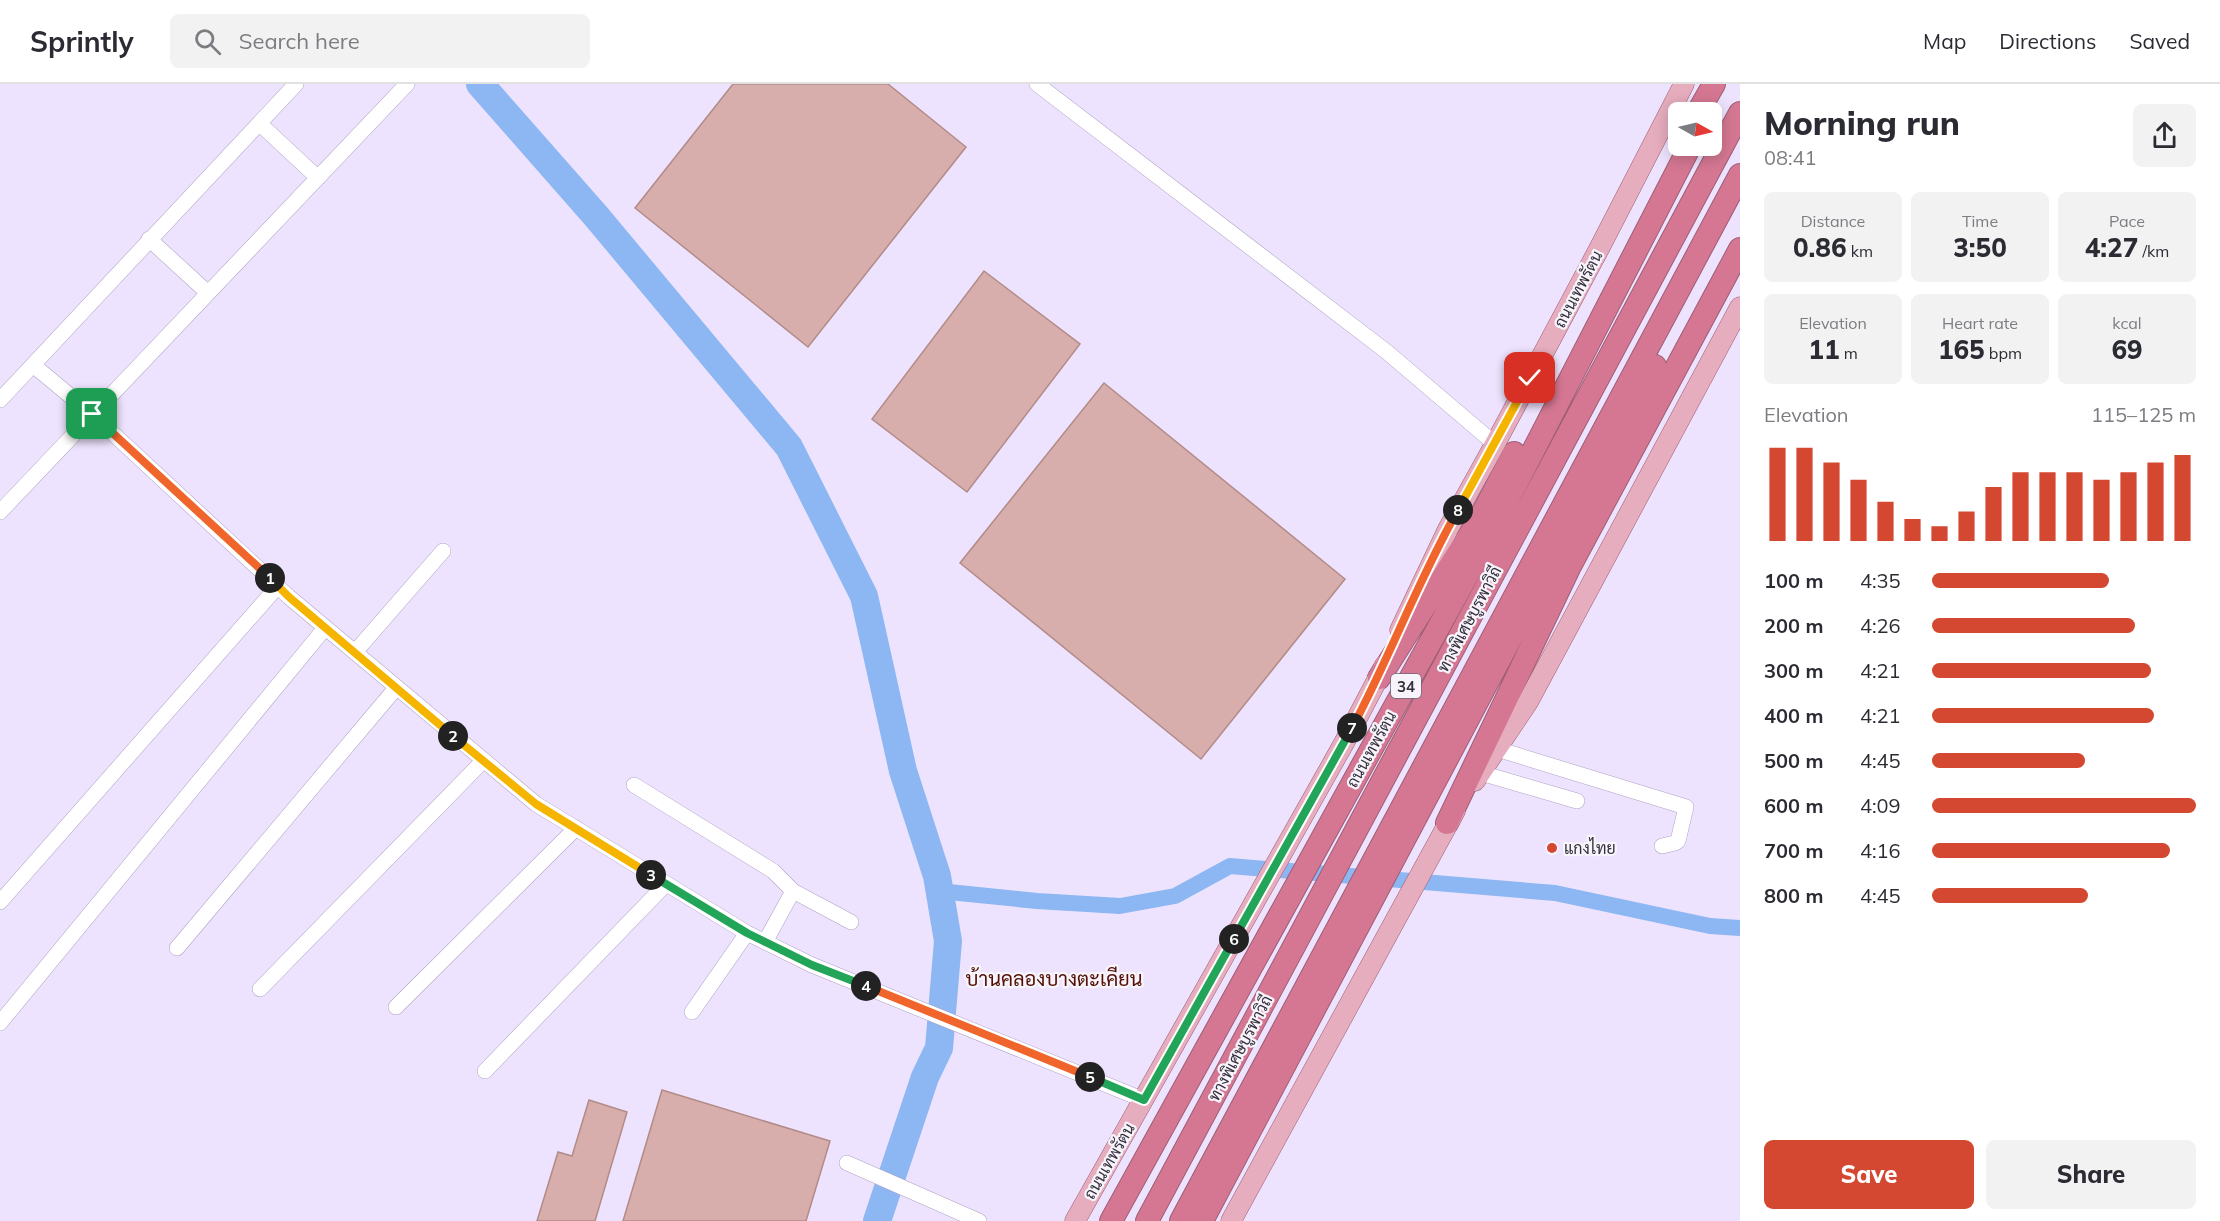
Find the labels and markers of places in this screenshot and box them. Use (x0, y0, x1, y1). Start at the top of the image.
pin (1504, 352, 1555, 403)
pin (66, 388, 117, 439)
pin: 8 (1443, 495, 1473, 525)
pin: 1 (255, 563, 285, 593)
pin: 7 (1337, 713, 1367, 743)
pin: 2 (438, 721, 468, 751)
place label: แกงไทย (1564, 837, 1616, 858)
marker: แกงไทย (1545, 841, 1559, 855)
pin: 3 (636, 860, 666, 890)
pin: 6 (1219, 924, 1249, 954)
pin: 4 (851, 971, 881, 1001)
pin: 5 (1075, 1062, 1105, 1092)

